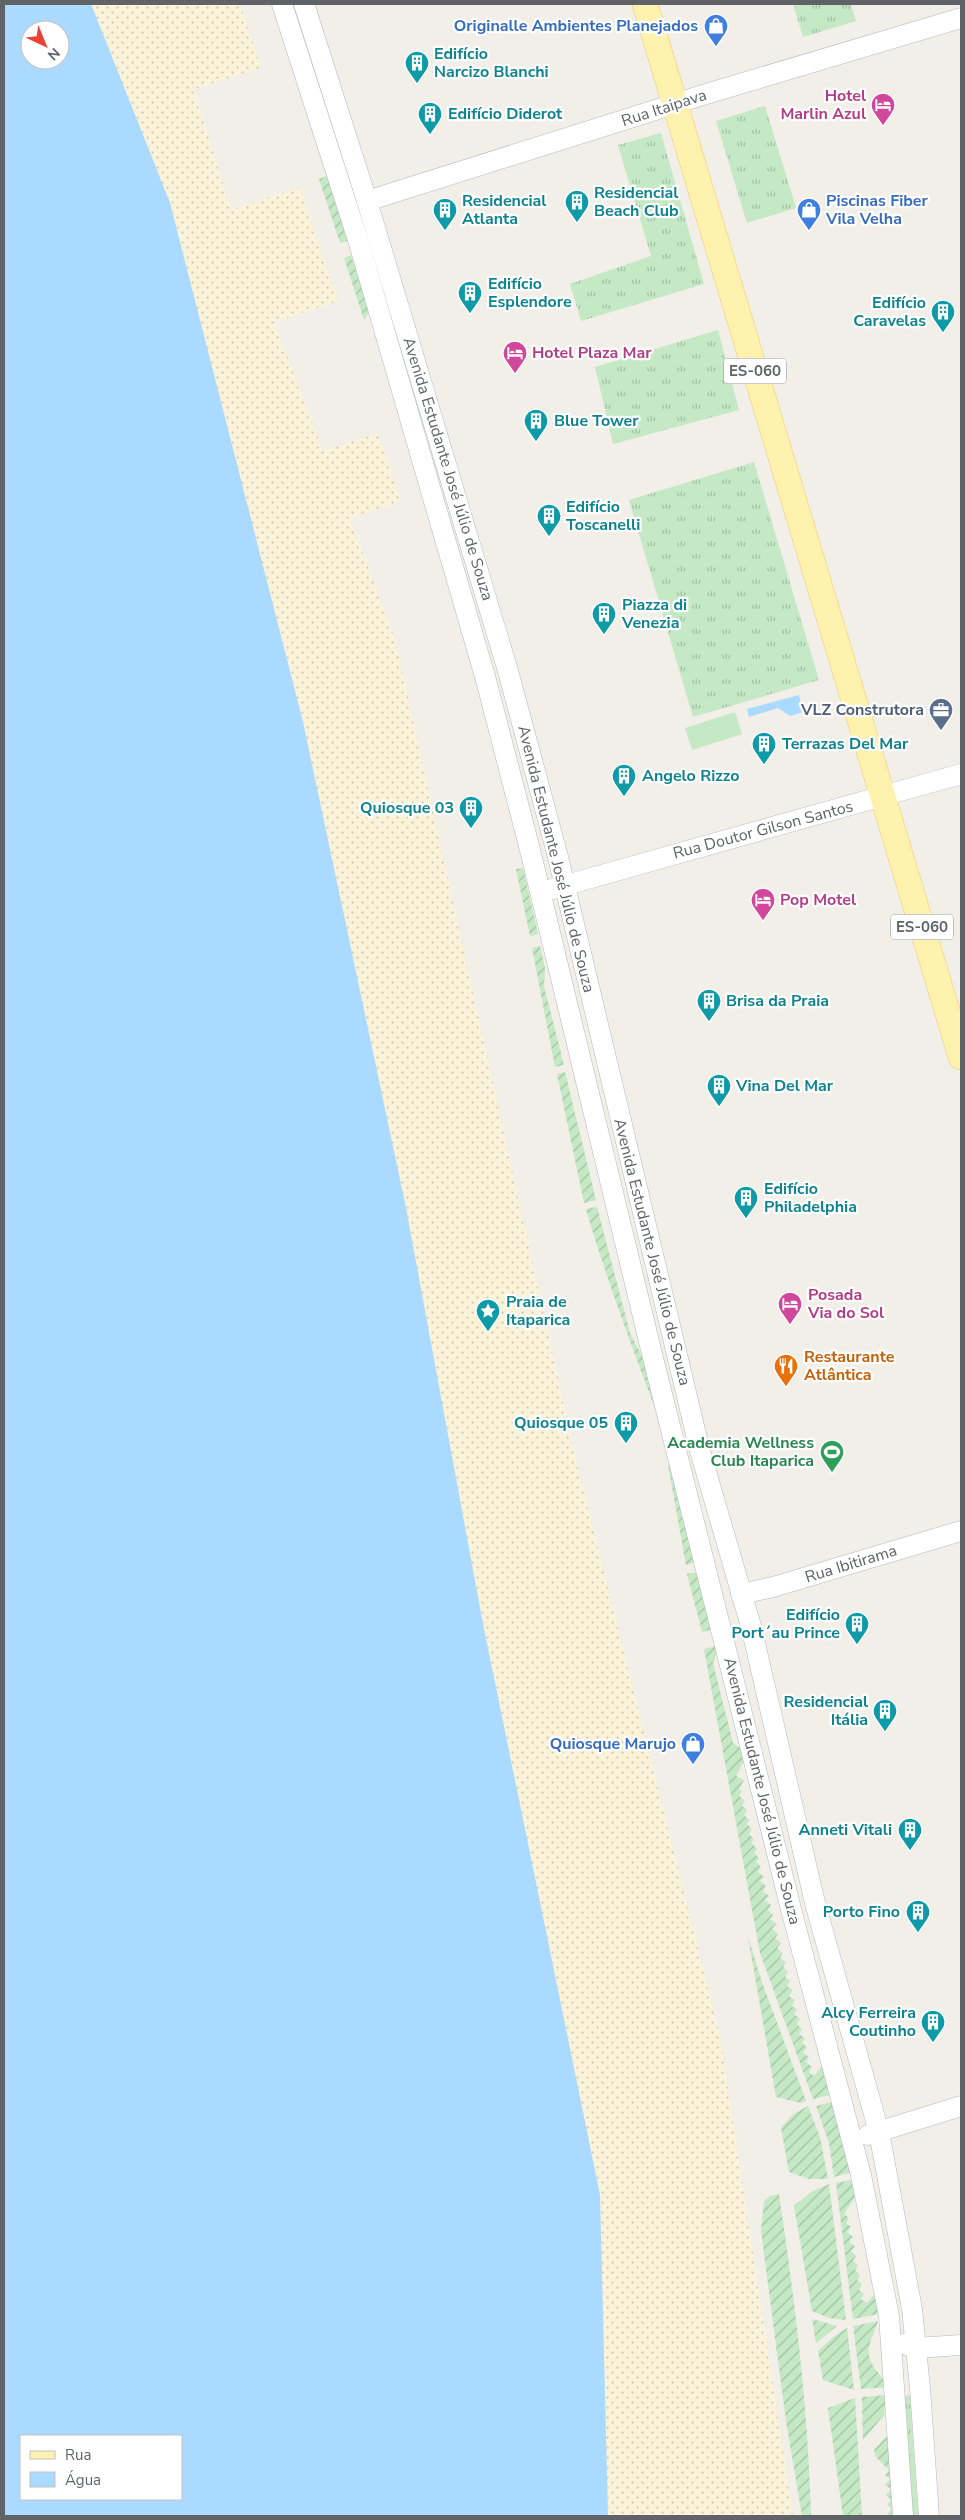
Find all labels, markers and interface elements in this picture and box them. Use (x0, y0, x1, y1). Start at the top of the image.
shop icon: Originalle Ambientes Planejados (703, 13, 729, 47)
place label: Originalle Ambientes Planejados (454, 15, 698, 37)
north arrow (20, 20, 70, 70)
place label: Edifício Narcizo Blanchi (434, 43, 549, 83)
text: N (43, 44, 64, 64)
building icon: Edifício Narcizo Blanchi (404, 50, 430, 84)
street label: Rua Itaipava (619, 84, 709, 132)
place label: Hotel Marlin Azul (780, 85, 866, 125)
hotel icon: Hotel Marlin Azul (870, 92, 896, 126)
building icon: Edifício Diderot (417, 101, 443, 135)
place label: Edifício Diderot (448, 103, 563, 125)
place label: Residencial Beach Club (594, 182, 679, 222)
building icon: Residencial Beach Club (564, 189, 590, 223)
place label: Residencial Atlanta (462, 190, 546, 230)
place label: Piscinas Fiber Vila Velha (825, 190, 929, 230)
building icon: Residencial Atlanta (432, 197, 458, 231)
shop icon: Piscinas Fiber Vila Velha (796, 197, 822, 231)
place label: Edifício Esplendore (488, 273, 572, 313)
building icon: Edifício Esplendore (457, 280, 483, 314)
place label: Edifício Caravelas (853, 292, 926, 332)
building icon: Edifício Caravelas (930, 299, 956, 333)
street label: Avenida Estudante José Júlio de Souza (397, 335, 499, 603)
hotel icon: Hotel Plaza Mar (502, 340, 528, 374)
place label: Hotel Plaza Mar (532, 342, 652, 364)
road number: ES-060 (724, 358, 786, 384)
building icon: Blue Tower (523, 408, 549, 442)
place label: Blue Tower (554, 410, 639, 432)
place label: Edifício Toscanelli (566, 496, 640, 536)
building icon: Edifício Toscanelli (536, 503, 562, 537)
place label: Piazza di Venezia (621, 594, 687, 634)
building icon: Piazza di Venezia (591, 601, 617, 635)
office icon: VLZ Construtora (928, 697, 954, 731)
place label: VLZ Construtora (800, 699, 924, 721)
street label: Avenida Estudante José Júlio de Souza (512, 723, 600, 995)
building icon: Terrazas Del Mar (751, 731, 777, 765)
place label: Terrazas Del Mar (782, 733, 909, 755)
building icon: Angelo Rizzo (611, 763, 637, 797)
place label: Angelo Rizzo (642, 765, 739, 787)
building icon: Quiosque 03 (458, 795, 484, 829)
street label: Rua Doutor Gilson Santos (671, 795, 855, 865)
place label: Quiosque 03 (360, 797, 454, 819)
hotel icon: Pop Motel (750, 887, 776, 921)
place label: Pop Motel (780, 889, 856, 911)
road number: ES-060 (891, 914, 953, 940)
building icon: Brisa da Praia (696, 988, 722, 1022)
place label: Brisa da Praia (726, 990, 829, 1012)
building icon: Vina Del Mar (706, 1073, 732, 1107)
place label: Vina Del Mar (735, 1075, 834, 1097)
street label: Avenida Estudante José Júlio de Souza (608, 1116, 696, 1388)
place label: Edifício Philadelphia (764, 1178, 857, 1218)
building icon: Edifício Philadelphia (733, 1185, 759, 1219)
place label: Posada Via do Sol (807, 1284, 884, 1324)
place label: Praia de Itaparica (506, 1291, 570, 1331)
hotel icon: Posada Via do Sol (777, 1291, 803, 1325)
place icon: Praia de Itaparica (475, 1298, 501, 1332)
place label: Restaurante Atlântica (804, 1346, 895, 1386)
restaurant icon: Restaurante Atlântica (773, 1353, 799, 1387)
building icon: Quiosque 05 (613, 1410, 639, 1444)
place label: Quiosque 05 (514, 1412, 608, 1434)
place label: Academia Wellness Club Itaparica (667, 1432, 814, 1472)
sports icon: Academia Wellness Club Itaparica (819, 1439, 845, 1473)
street label: Rua Ibitirama (802, 1540, 900, 1588)
place label: Edifício Port´au Prince (732, 1604, 840, 1644)
building icon: Edifício Port´au Prince (844, 1611, 870, 1645)
street label: Avenida Estudante José Júlio de Souza (718, 1655, 806, 1927)
place label: Residencial Itália (784, 1691, 868, 1731)
building icon: Residencial Itália (872, 1698, 898, 1732)
shop icon: Quiosque Marujo (680, 1731, 706, 1765)
place label: Quiosque Marujo (550, 1733, 676, 1755)
building icon: Anneti Vitali (897, 1817, 923, 1851)
place label: Anneti Vitali (799, 1819, 892, 1841)
building icon: Porto Fino (905, 1899, 931, 1933)
place label: Porto Fino (823, 1901, 900, 1923)
place label: Alcy Ferreira Coutinho (821, 2002, 916, 2042)
building icon: Alcy Ferreira Coutinho (920, 2009, 946, 2043)
legend (20, 2435, 182, 2500)
text: Rua (65, 2445, 91, 2465)
text: Água (65, 2470, 101, 2490)

